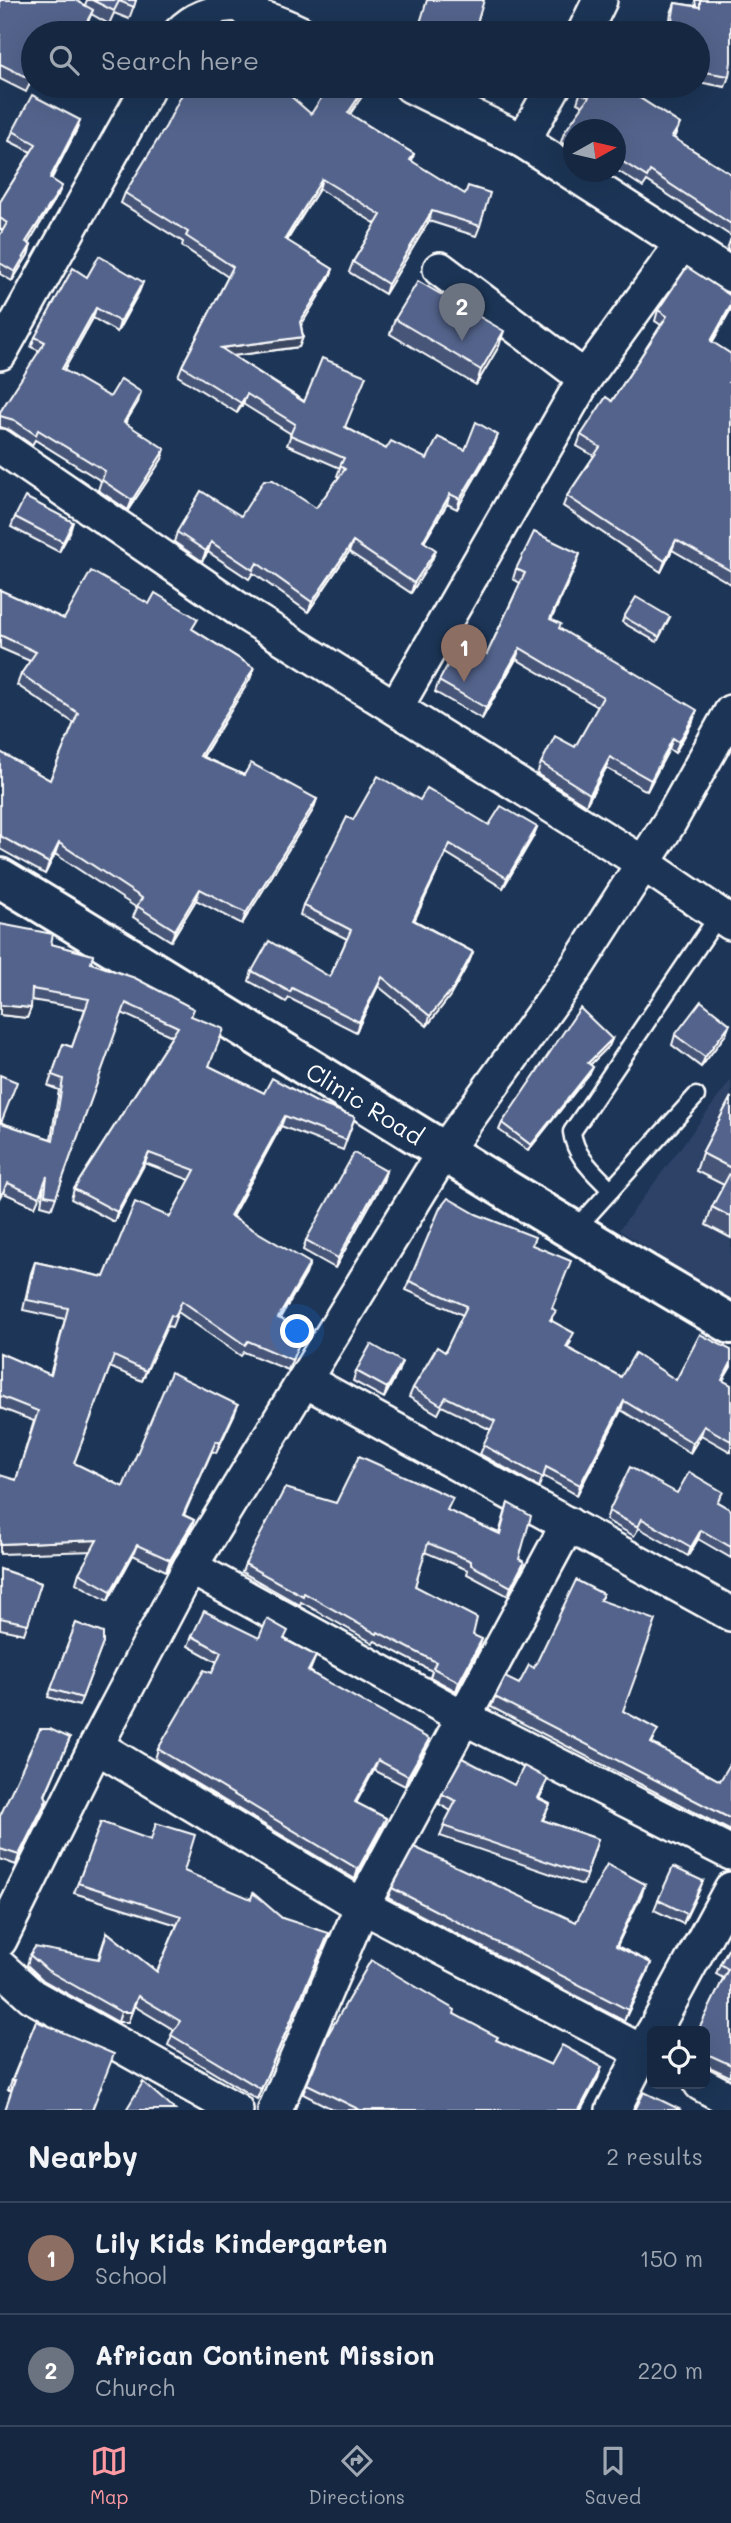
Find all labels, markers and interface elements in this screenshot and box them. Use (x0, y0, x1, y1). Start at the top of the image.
search box (21, 21, 710, 98)
icon: search (45, 41, 83, 79)
text: Search here (101, 43, 259, 77)
north arrow (563, 119, 626, 182)
pin: 2 (439, 283, 485, 341)
pin: 1 (441, 624, 487, 682)
street label: Clinic Road (301, 1055, 430, 1151)
your location (280, 1314, 314, 1348)
map controls (647, 2026, 710, 2089)
button: locate (647, 2026, 710, 2089)
text: Nearby (28, 2136, 138, 2176)
text: 2 results (606, 2141, 703, 2171)
text: Lily Kids Kindergarten (95, 2226, 387, 2260)
text: 1 (46, 2243, 56, 2273)
text: 150 m (639, 2243, 703, 2273)
text: School (95, 2260, 168, 2290)
text: African Continent Mission (95, 2338, 434, 2372)
text: 2 (45, 2355, 57, 2385)
text: 220 m (637, 2355, 703, 2385)
text: Church (95, 2372, 175, 2402)
tab: Map (90, 2442, 129, 2509)
tab: Directions (308, 2442, 405, 2509)
tab: Saved (585, 2442, 641, 2509)

